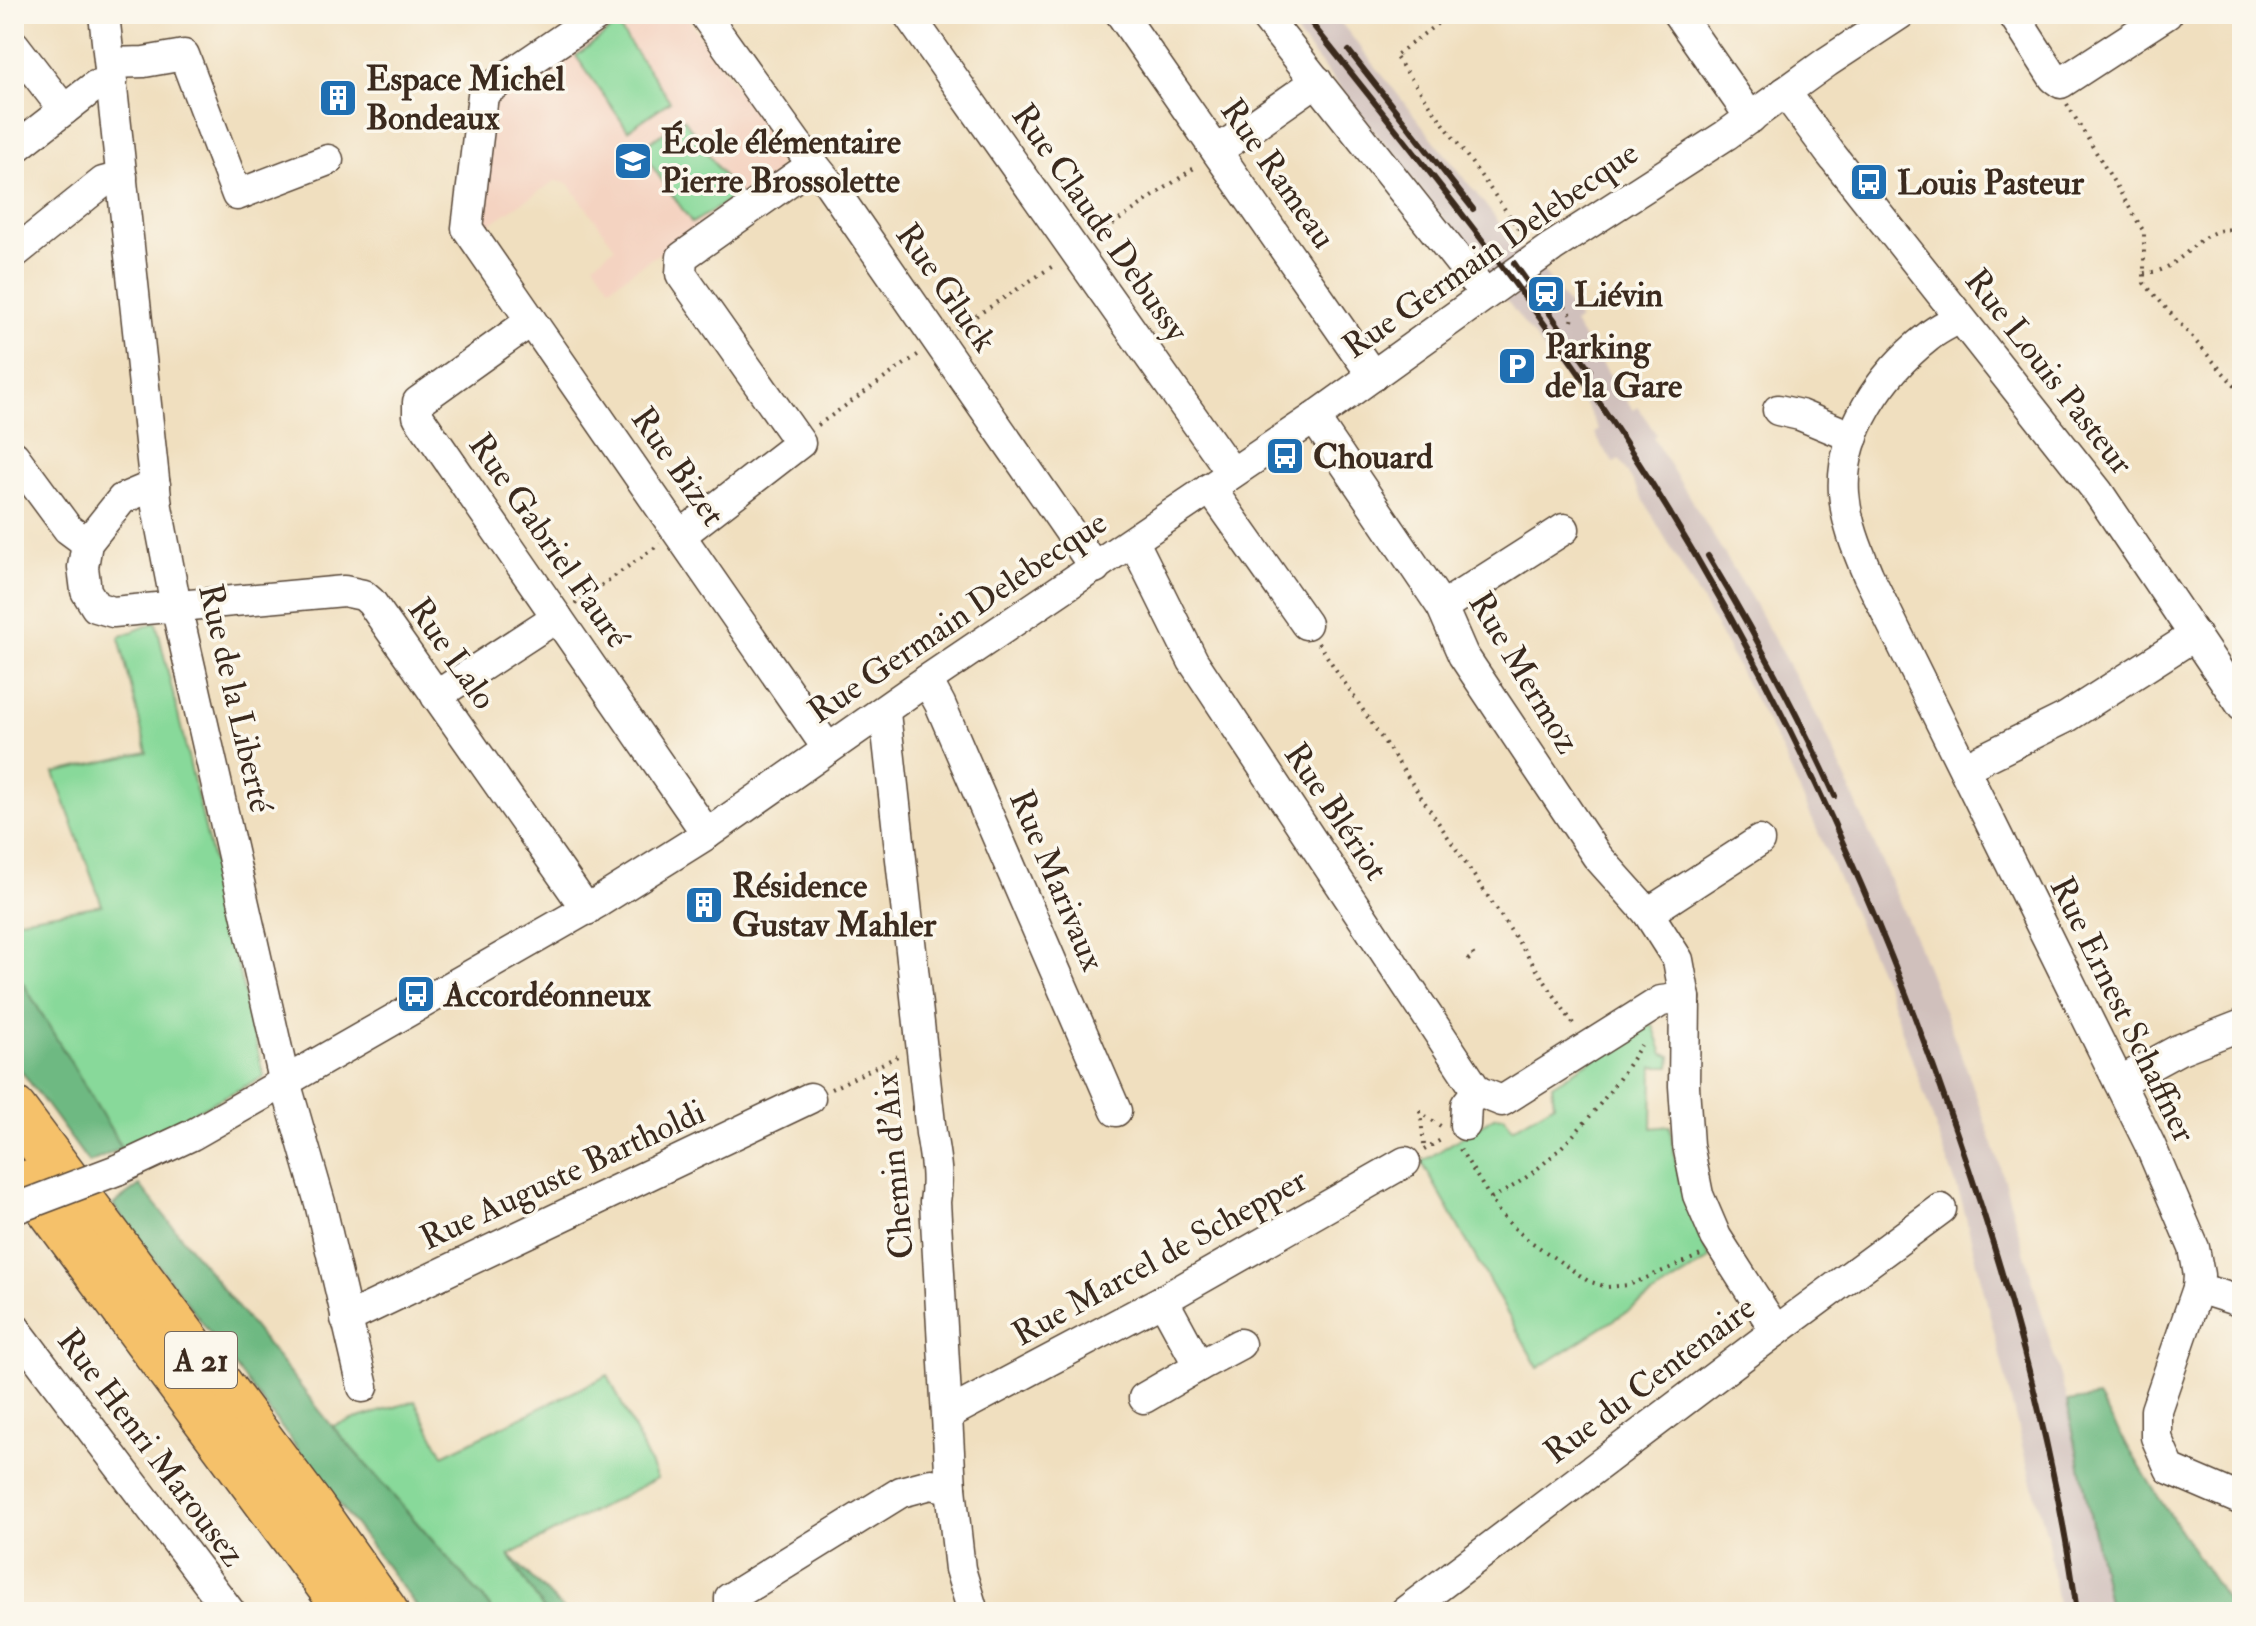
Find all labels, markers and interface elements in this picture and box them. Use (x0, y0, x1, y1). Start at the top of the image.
place label: Espace Michel Bondeaux (366, 58, 565, 140)
building icon: Espace Michel Bondeaux (317, 77, 359, 119)
street label: Rue Rameau (1210, 91, 1345, 257)
street label: Rue Claude Debussy (1002, 96, 1198, 351)
place label: École élémentaire Pierre Brossolette (661, 120, 902, 203)
street label: Rue Germain Delebecque (1335, 132, 1647, 369)
school or university icon: École élémentaire Pierre Brossolette (612, 140, 654, 182)
bus stop icon: Louis Pasteur (1848, 161, 1890, 203)
place label: Louis Pasteur (1897, 162, 2085, 205)
street label: Rue Gluck (886, 215, 1006, 361)
street label: Rue Louis Pasteur (1955, 260, 2143, 484)
station icon: Liévin (1525, 273, 1567, 315)
place label: Liévin (1574, 274, 1663, 317)
place label: Parking de la Gare (1545, 326, 1683, 408)
parking icon: Parking de la Gare (1496, 345, 1538, 387)
street label: Rue Bizet (621, 399, 734, 535)
street label: Rue Gabriel Fauré (459, 425, 639, 657)
bus stop icon: Chouard (1264, 435, 1306, 477)
place label: Chouard (1313, 436, 1433, 479)
street label: Rue Germain Delebecque (800, 501, 1115, 733)
street label: Rue de la Liberté (188, 580, 283, 818)
street label: Rue Mermoz (1459, 584, 1589, 762)
street label: Rue Lalo (398, 590, 506, 718)
street label: Rue Blériot (1274, 735, 1397, 889)
street label: Rue Marivaux (999, 784, 1114, 978)
place label: Résidence Gustav Mahler (732, 865, 937, 947)
street label: Rue Ernest Schaffner (2040, 870, 2206, 1150)
building icon: Résidence Gustav Mahler (683, 884, 725, 926)
bus stop icon: Accordéonneux (395, 973, 437, 1015)
place label: Accordéonneux (442, 974, 652, 1017)
street label: Chemin d'Aix (865, 1071, 924, 1261)
street label: Rue Auguste Bartholdi (414, 1091, 712, 1260)
street label: Rue Marcel de Schepper (1005, 1158, 1315, 1356)
street label: Rue du Centenaire (1536, 1287, 1764, 1474)
street label: Rue Henri Marousez (47, 1321, 254, 1575)
road number: A 21 (165, 1332, 237, 1388)

